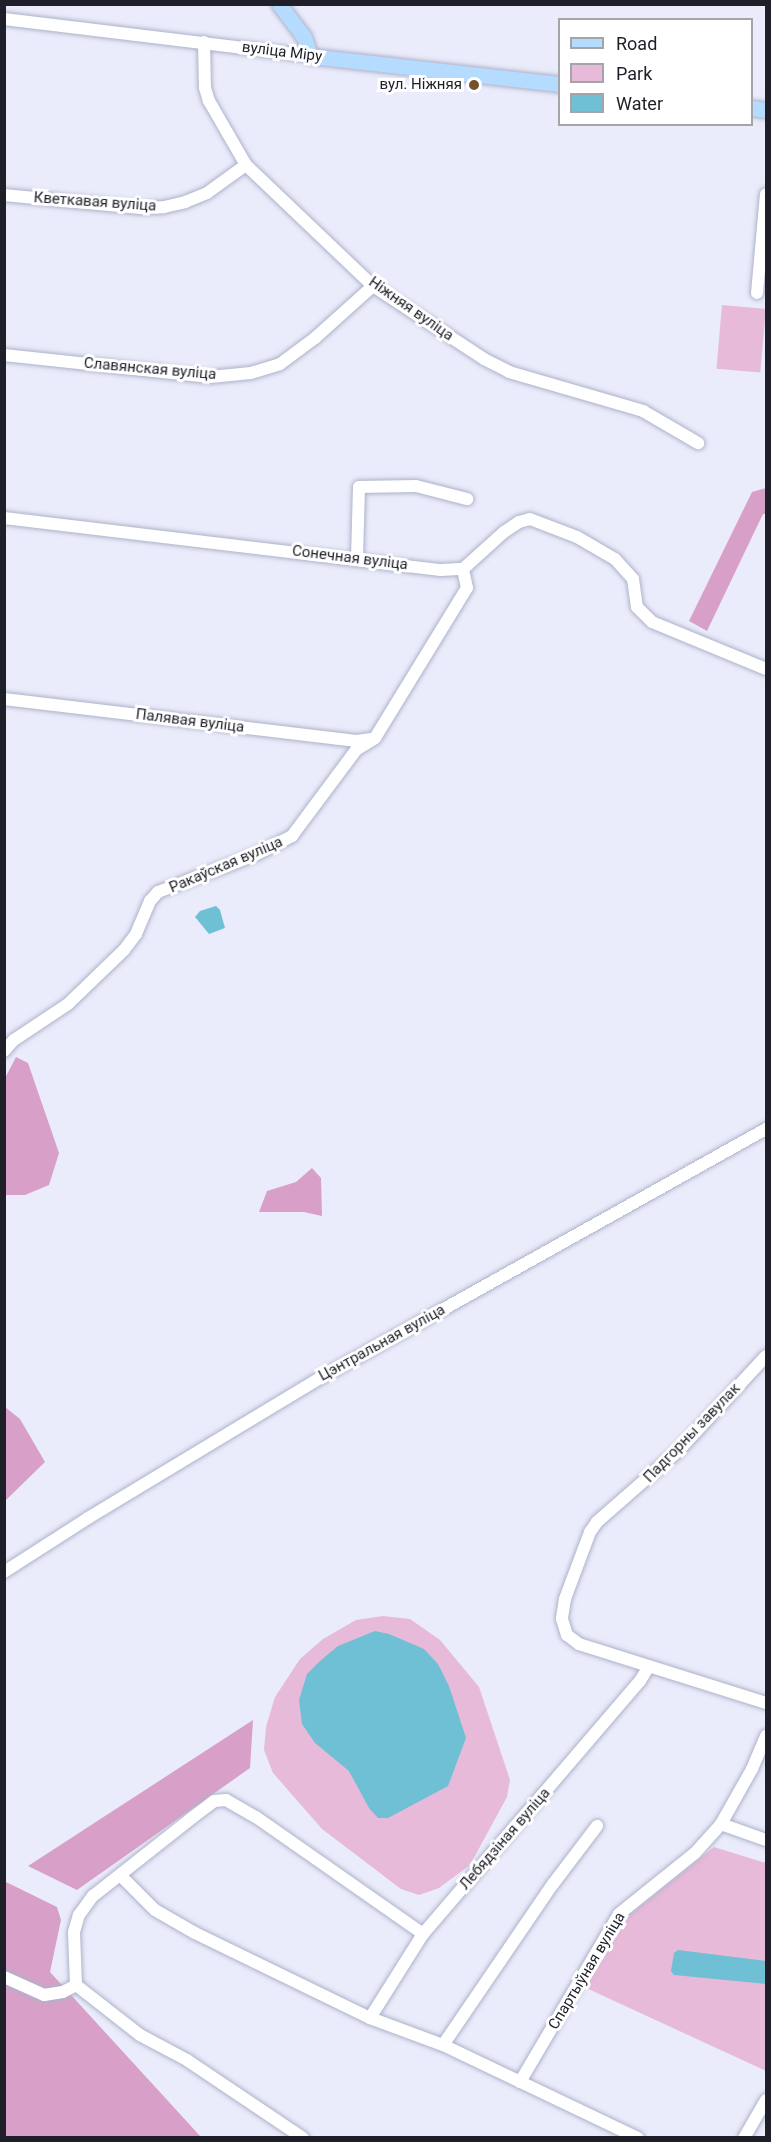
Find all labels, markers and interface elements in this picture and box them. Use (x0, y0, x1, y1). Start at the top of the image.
legend (558, 18, 753, 126)
text: Road (616, 33, 657, 54)
street label: вуліца Міру (241, 38, 323, 66)
text: Park (616, 63, 652, 84)
place label: вул. Ніжняя (379, 76, 462, 94)
marker: вул. Ніжняя (467, 78, 481, 92)
text: Water (616, 93, 663, 114)
street label: Кветкавая вуліца (33, 189, 157, 215)
street label: Ніжняя вуліца (365, 273, 457, 345)
street label: Славянская вуліца (83, 354, 217, 384)
street label: Сонечная вуліца (291, 542, 409, 574)
street label: Палявая вуліца (135, 705, 245, 737)
street label: Ракаўская вуліца (167, 833, 285, 897)
street label: Цэнтральная вуліца (316, 1301, 448, 1385)
street label: Падгорны завулак (640, 1380, 744, 1486)
street label: Лебядзіная вуліца (456, 1784, 554, 1894)
street label: Спартыўная вуліца (545, 1909, 629, 2033)

